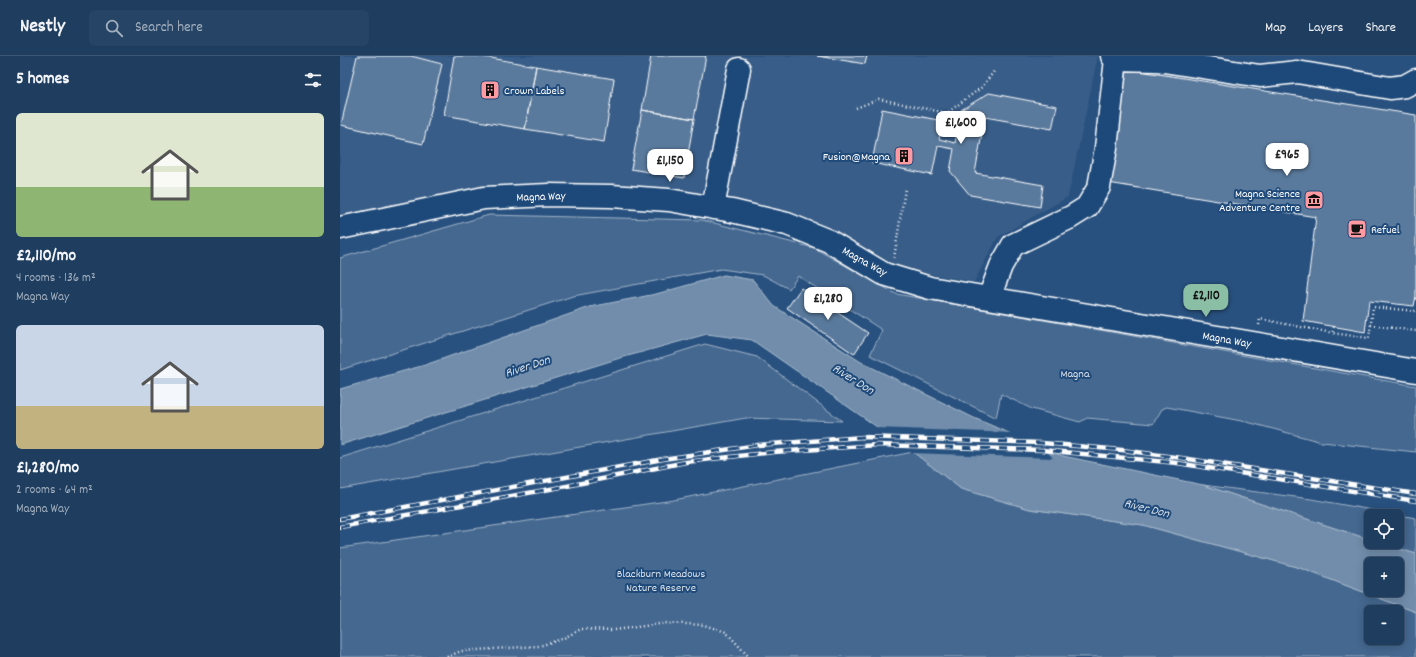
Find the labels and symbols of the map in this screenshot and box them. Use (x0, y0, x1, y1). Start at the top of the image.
building icon: Crown Labels (479, 79, 501, 101)
place label: Crown Labels (504, 83, 565, 100)
pin: £1,600 (928, 111, 994, 145)
pin: £965 (1263, 143, 1311, 177)
building icon: Fusion@Magna (893, 145, 915, 167)
pin: £1,150 (637, 149, 703, 183)
place label: Fusion@Magna (823, 149, 890, 166)
place label: Magna Science Adventure Centre (1219, 186, 1300, 217)
street label: Magna Way (516, 188, 567, 207)
museum icon: Magna Science Adventure Centre (1303, 189, 1325, 211)
cafe icon: Refuel (1346, 218, 1368, 240)
place label: Refuel (1371, 222, 1400, 239)
street label: Magna Way (839, 243, 891, 282)
pin: £2,110 (1173, 284, 1239, 318)
pin: £1,280 (795, 287, 861, 321)
street label: Magna Way (1201, 328, 1254, 353)
water label: River Don (503, 351, 554, 384)
water label: River Don (828, 360, 878, 401)
park label: Magna (1060, 366, 1090, 383)
water label: River Don (1122, 495, 1172, 524)
park label: Blackburn Meadows Nature Reserve (617, 566, 705, 597)

